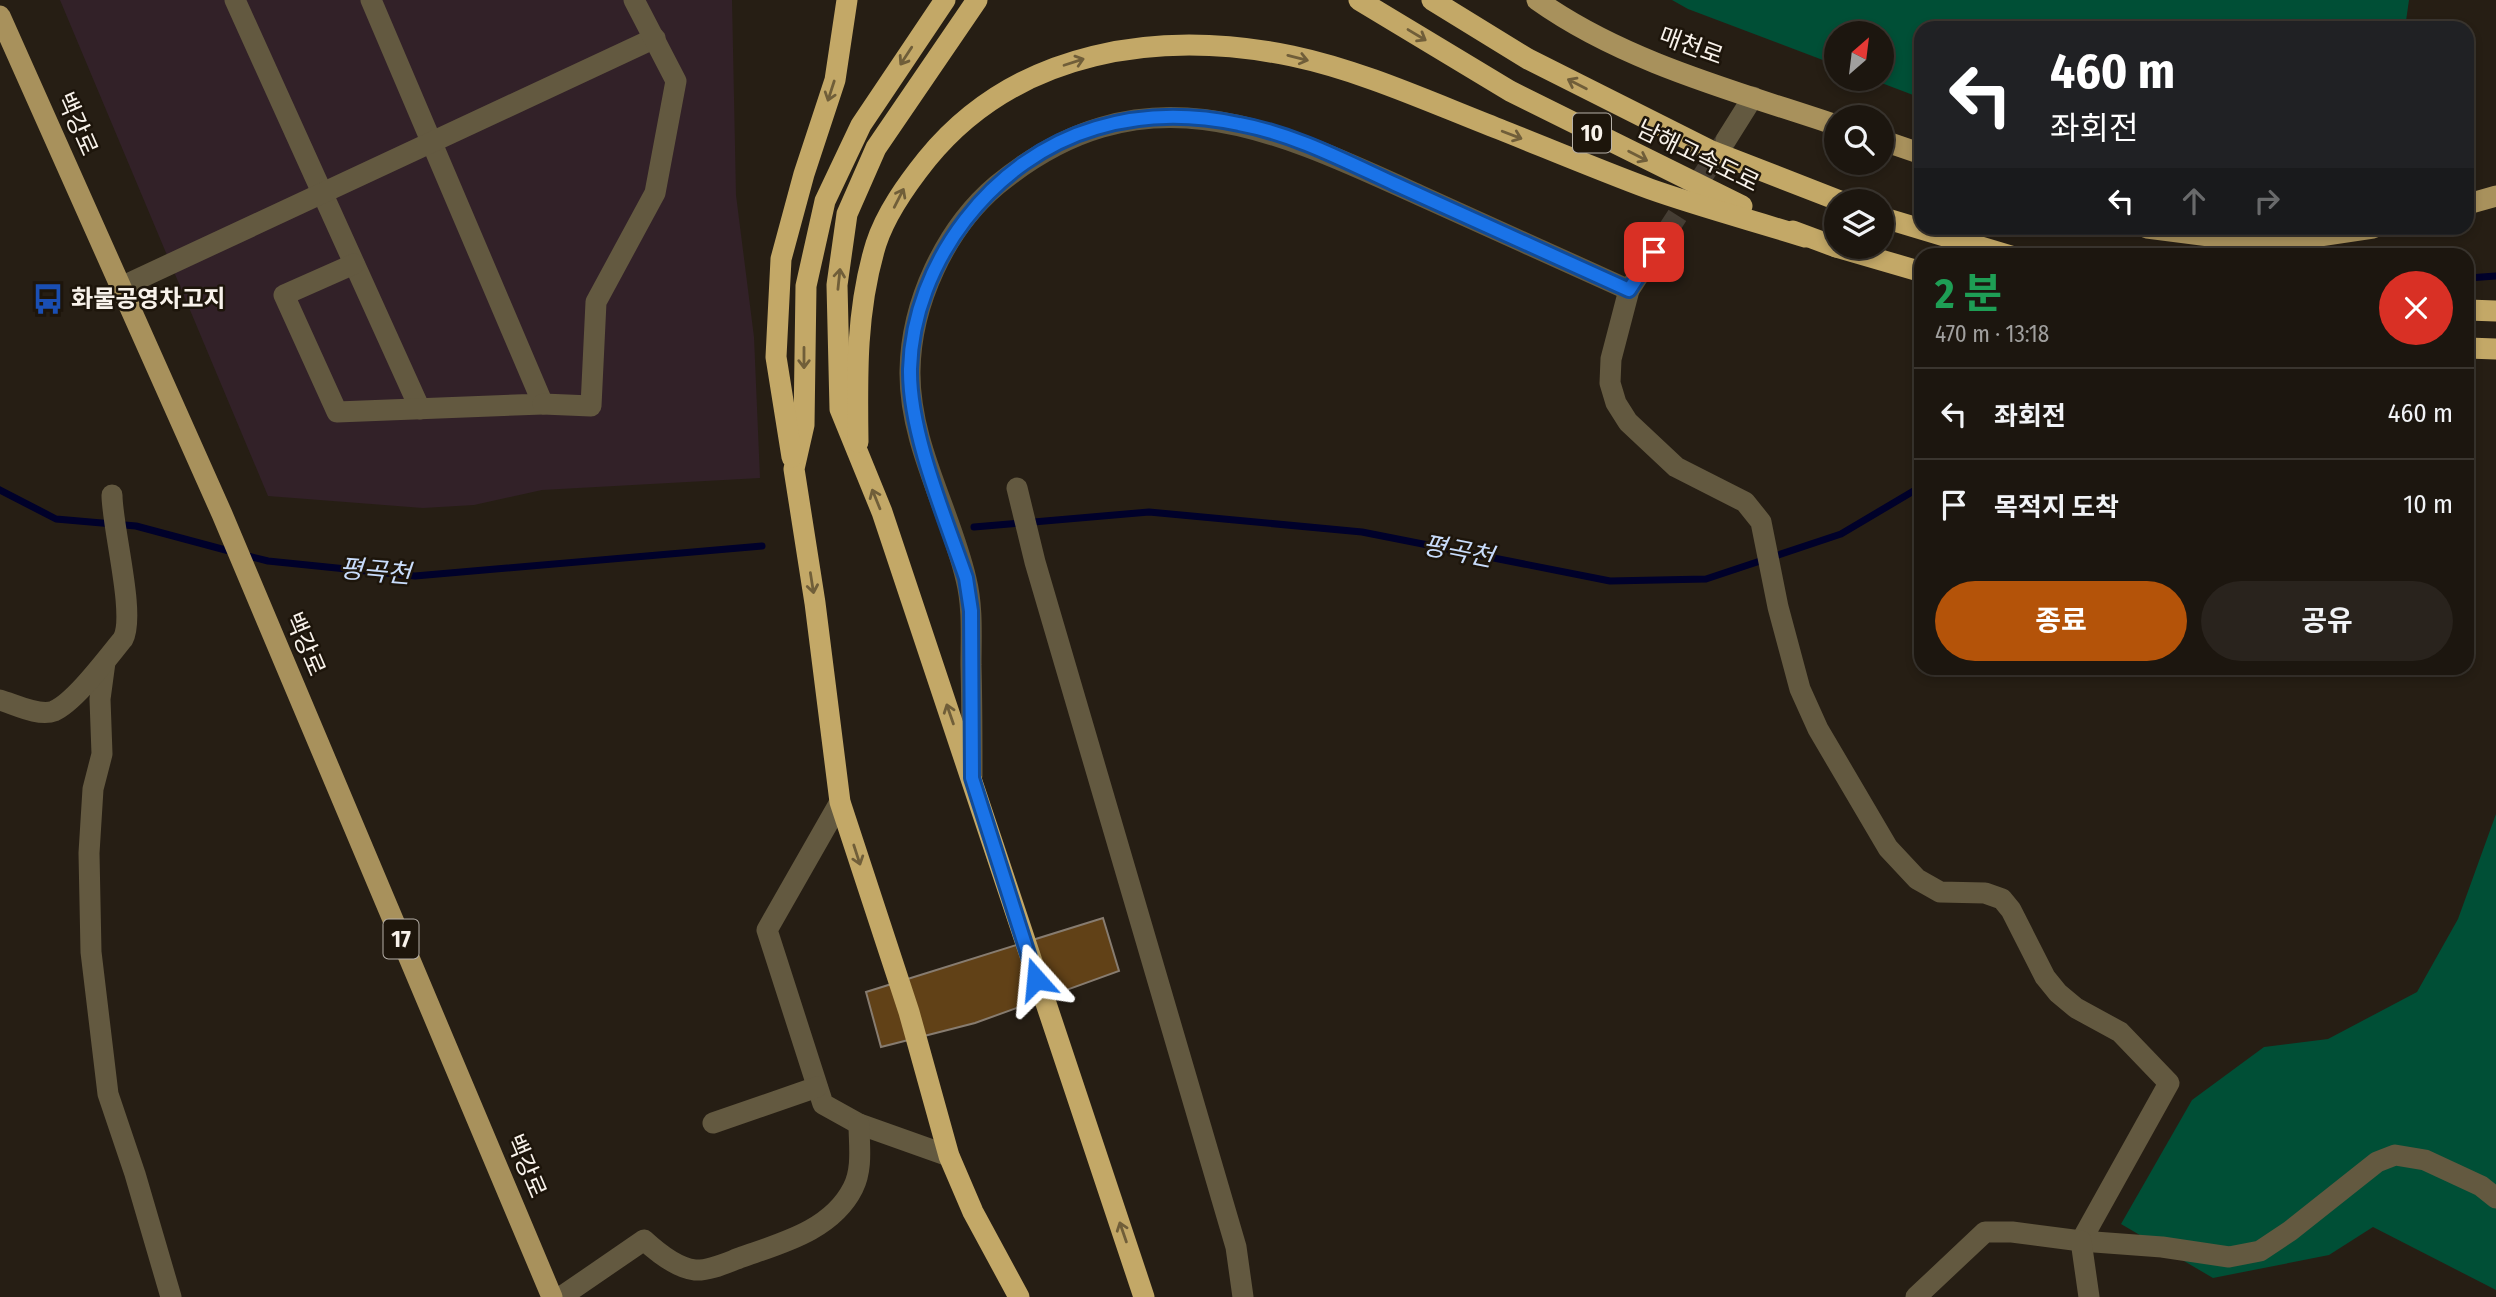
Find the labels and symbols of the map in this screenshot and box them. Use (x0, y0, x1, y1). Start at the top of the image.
north arrow (1824, 21, 1894, 91)
street label: 매천로 (1655, 22, 1727, 70)
one-way arrow (1407, 29, 1427, 43)
one-way arrow (899, 46, 913, 65)
one-way arrow (1287, 52, 1309, 65)
one-way arrow (1063, 55, 1085, 68)
one-way arrow (1567, 76, 1587, 90)
one-way arrow (824, 80, 836, 102)
street label: 백강로 (51, 88, 103, 160)
road number: 10 (1573, 114, 1611, 152)
street label: 남해고속도로 (1632, 114, 1764, 198)
one-way arrow (1501, 129, 1523, 142)
one-way arrow (1627, 149, 1648, 163)
one-way arrow (892, 188, 906, 209)
pin (1624, 222, 1684, 282)
one-way arrow (833, 268, 846, 291)
bus stop icon: 화물공영차고지 (31, 282, 65, 316)
place label: 화물공영차고지 (71, 285, 226, 313)
one-way arrow (798, 346, 811, 369)
one-way arrow (869, 489, 882, 510)
water label: 평곡천 (1420, 529, 1499, 574)
water label: 평곡천 (338, 553, 415, 590)
one-way arrow (806, 571, 819, 594)
street label: 백강로 (279, 608, 331, 680)
one-way arrow (943, 704, 955, 726)
one-way arrow (852, 843, 864, 865)
road number: 17 (384, 920, 418, 958)
position arrow (999, 942, 1073, 1016)
street label: 백강로 (500, 1130, 552, 1202)
one-way arrow (1116, 1221, 1129, 1243)

